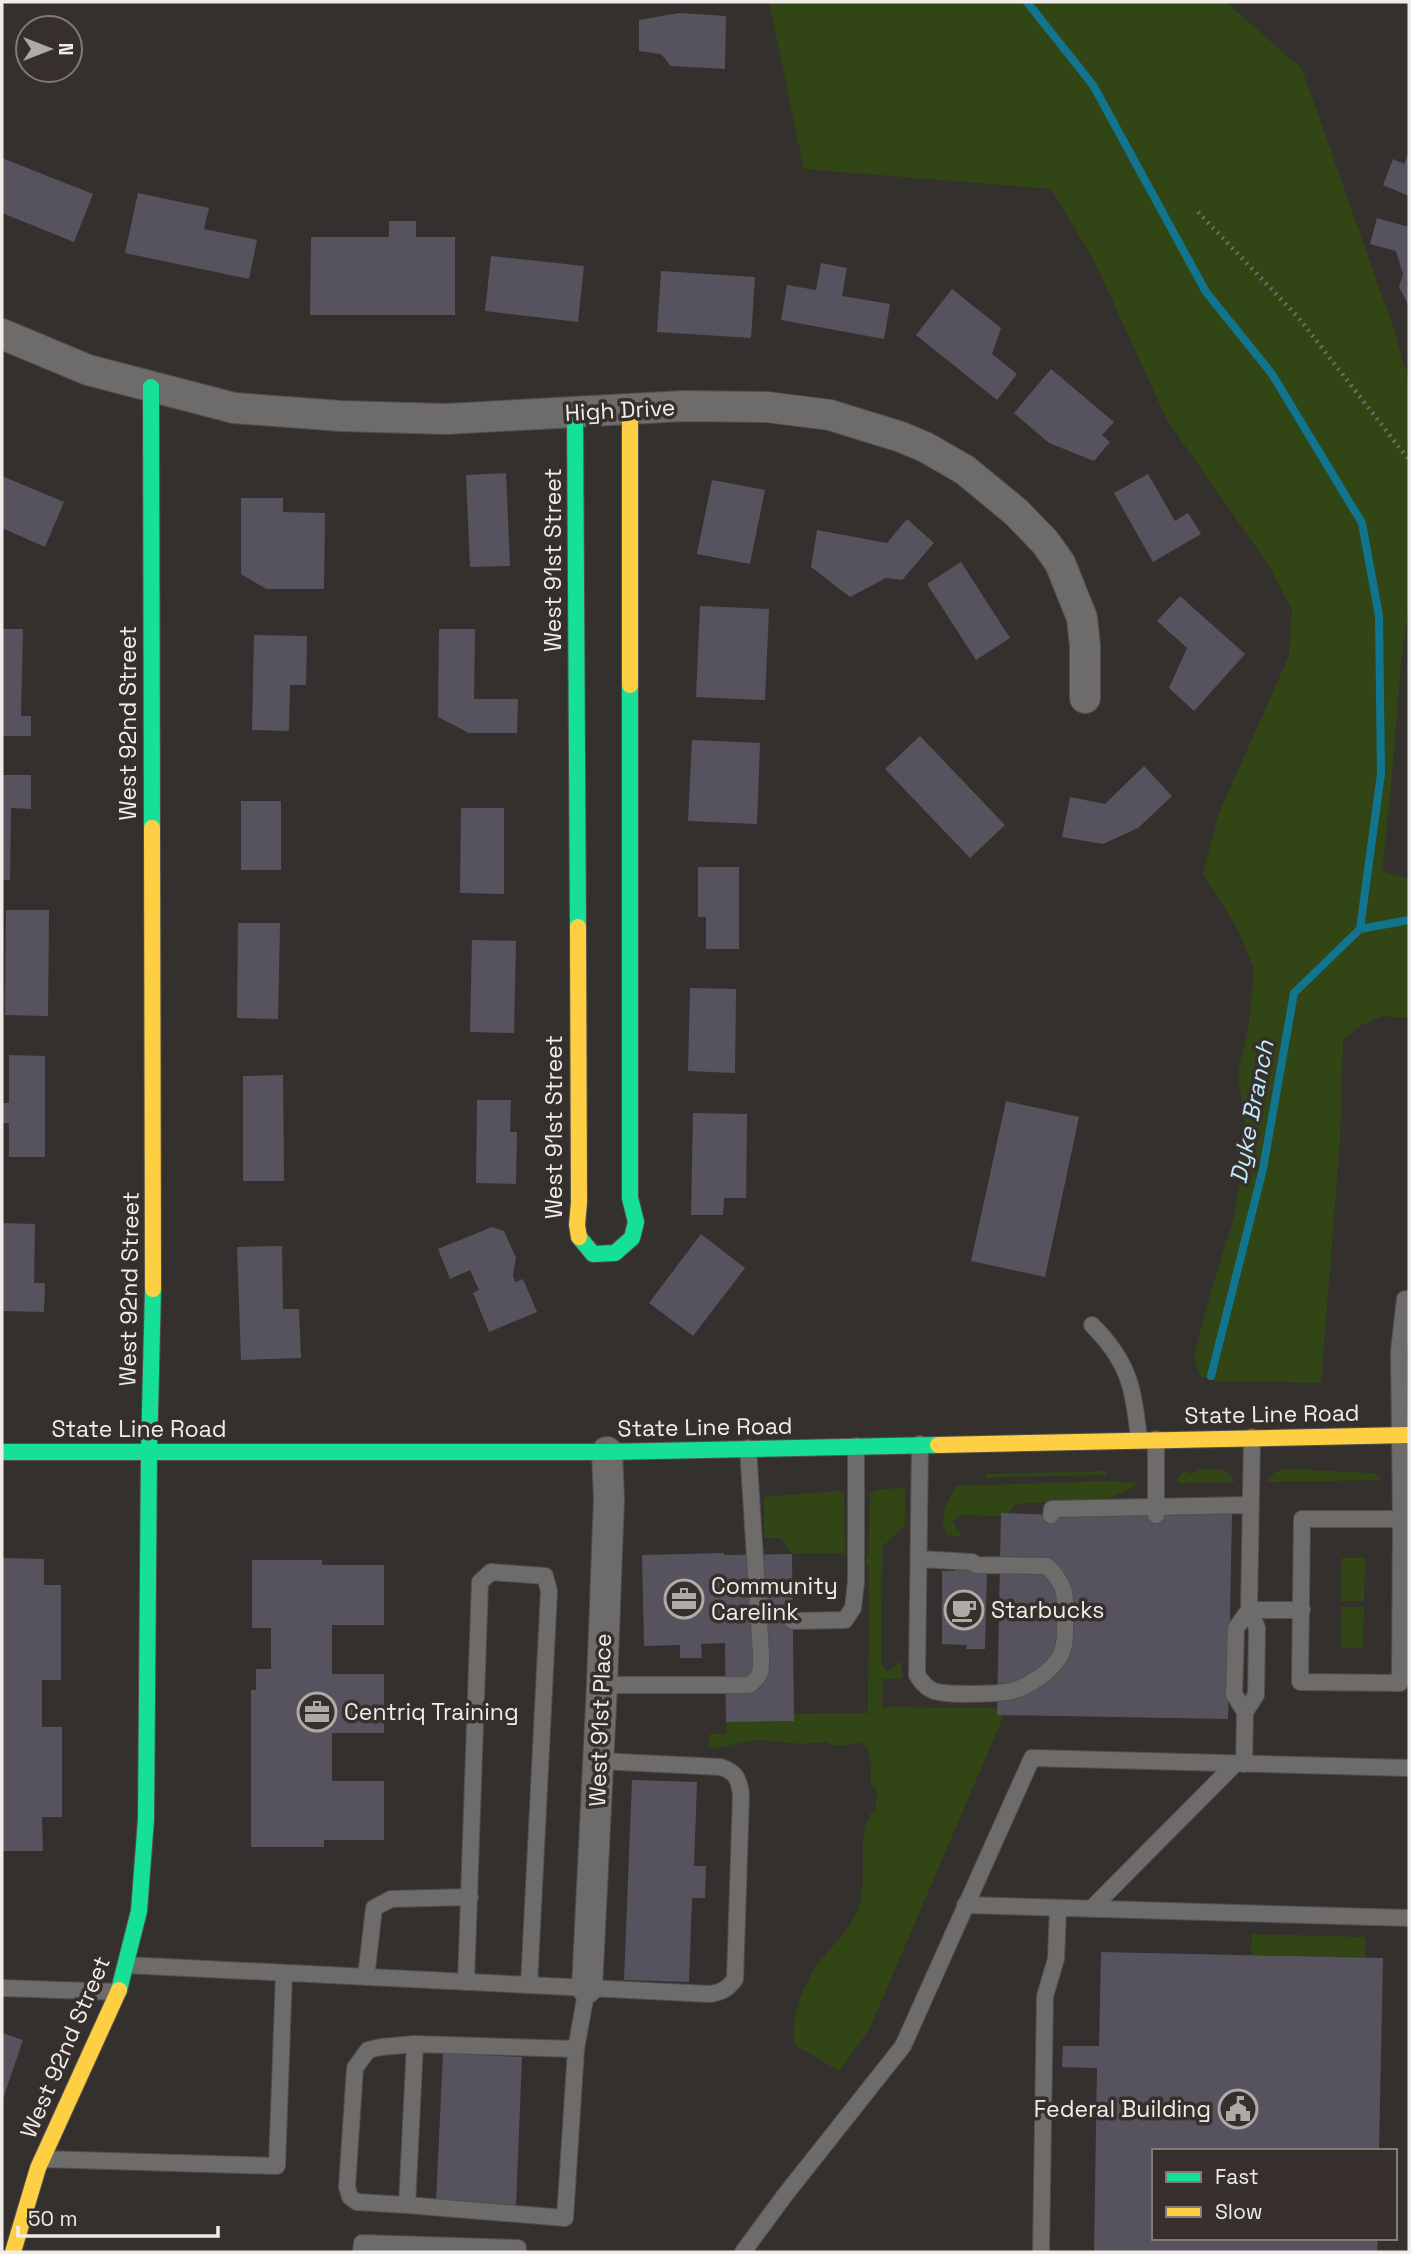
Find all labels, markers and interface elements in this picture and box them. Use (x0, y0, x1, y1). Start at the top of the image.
north arrow (14, 14, 84, 84)
text: N (53, 43, 78, 55)
street label: High Drive (564, 392, 676, 428)
street label: West 91st Street (538, 468, 568, 652)
street label: West 92nd Street (113, 626, 143, 820)
street label: West 91st Street (539, 1035, 569, 1219)
water label: Dyke Branch (1222, 1036, 1281, 1186)
street label: West 92nd Street (112, 1191, 146, 1387)
street label: State Line Road (1184, 1397, 1360, 1431)
street label: State Line Road (617, 1410, 793, 1444)
street label: State Line Road (51, 1414, 227, 1444)
place label: Community Carelink (711, 1571, 838, 1627)
office icon: Community Carelink (663, 1578, 705, 1620)
cafe icon: Starbucks (943, 1589, 985, 1631)
place label: Starbucks (991, 1595, 1104, 1625)
street label: West 91st Place (582, 1633, 618, 1807)
office icon: Centriq Training (296, 1691, 338, 1733)
place label: Centriq Training (344, 1697, 519, 1727)
street label: West 92nd Street (13, 1951, 117, 2143)
public building icon: Federal Building (1217, 2088, 1259, 2130)
place label: Federal Building (1034, 2094, 1211, 2124)
legend (1152, 2149, 1397, 2240)
text: Fast (1215, 2163, 1259, 2190)
scale bar (18, 2194, 217, 2238)
text: Slow (1215, 2198, 1263, 2225)
text: 50 m (28, 2205, 78, 2232)

